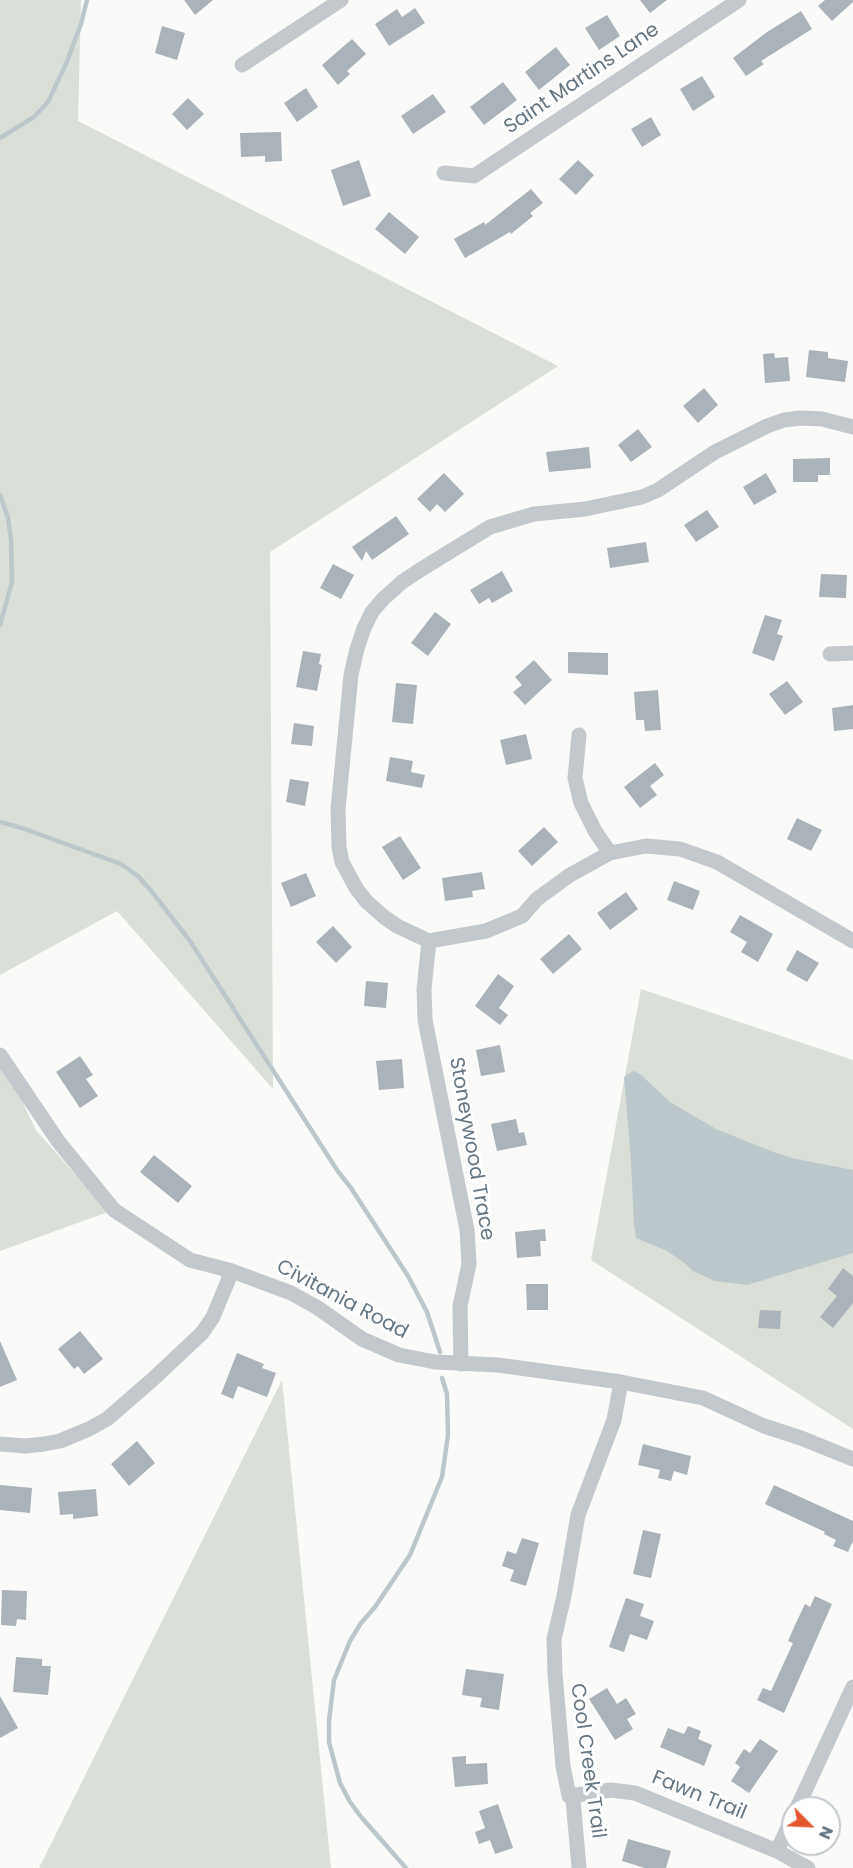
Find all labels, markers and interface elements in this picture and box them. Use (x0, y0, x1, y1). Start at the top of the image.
street label: Saint Martins Lane (500, 18, 664, 140)
street label: Stoneywood Trace (443, 1056, 499, 1242)
street label: Civitania Road (272, 1255, 412, 1345)
street label: Cool Creek Trail (564, 1682, 610, 1840)
street label: Fawn Trail (648, 1766, 750, 1826)
north arrow (781, 1796, 841, 1856)
text: N (813, 1823, 839, 1843)

